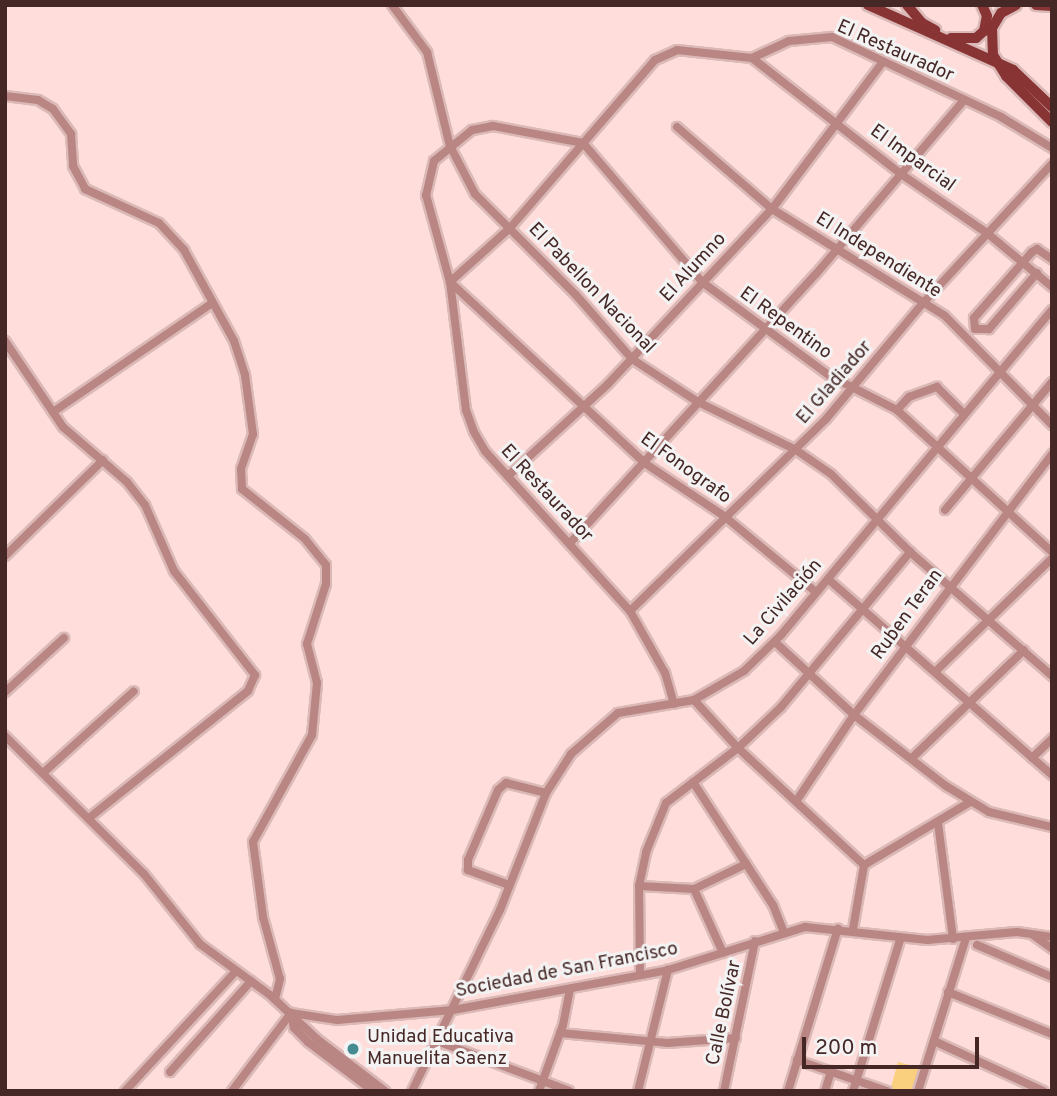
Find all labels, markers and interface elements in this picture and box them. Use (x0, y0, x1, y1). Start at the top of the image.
street label: El Restaurador (833, 16, 957, 88)
street label: El Imparcial (865, 120, 959, 198)
street label: El Independiente (811, 208, 945, 304)
street label: El Pabellon Nacional (523, 219, 659, 359)
street label: El Alumno (656, 228, 732, 308)
street label: El Repentino (734, 283, 836, 365)
street label: El Gladiador (792, 336, 878, 430)
street label: El Fonografo (635, 428, 735, 510)
street label: El Restaurador (495, 440, 597, 548)
street label: La Civilación (740, 555, 828, 651)
street label: Ruben Teran (867, 565, 949, 665)
street label: Sociedad de San Francisco (454, 938, 680, 1004)
street label: Calle Bolívar (703, 958, 747, 1068)
scale bar (805, 1023, 982, 1066)
place label: Unidad Educativa Manuelita Saenz (367, 1027, 514, 1071)
text: 200 m (815, 1035, 877, 1062)
marker: Unidad Educativa Manuelita Saenz (345, 1041, 361, 1057)

